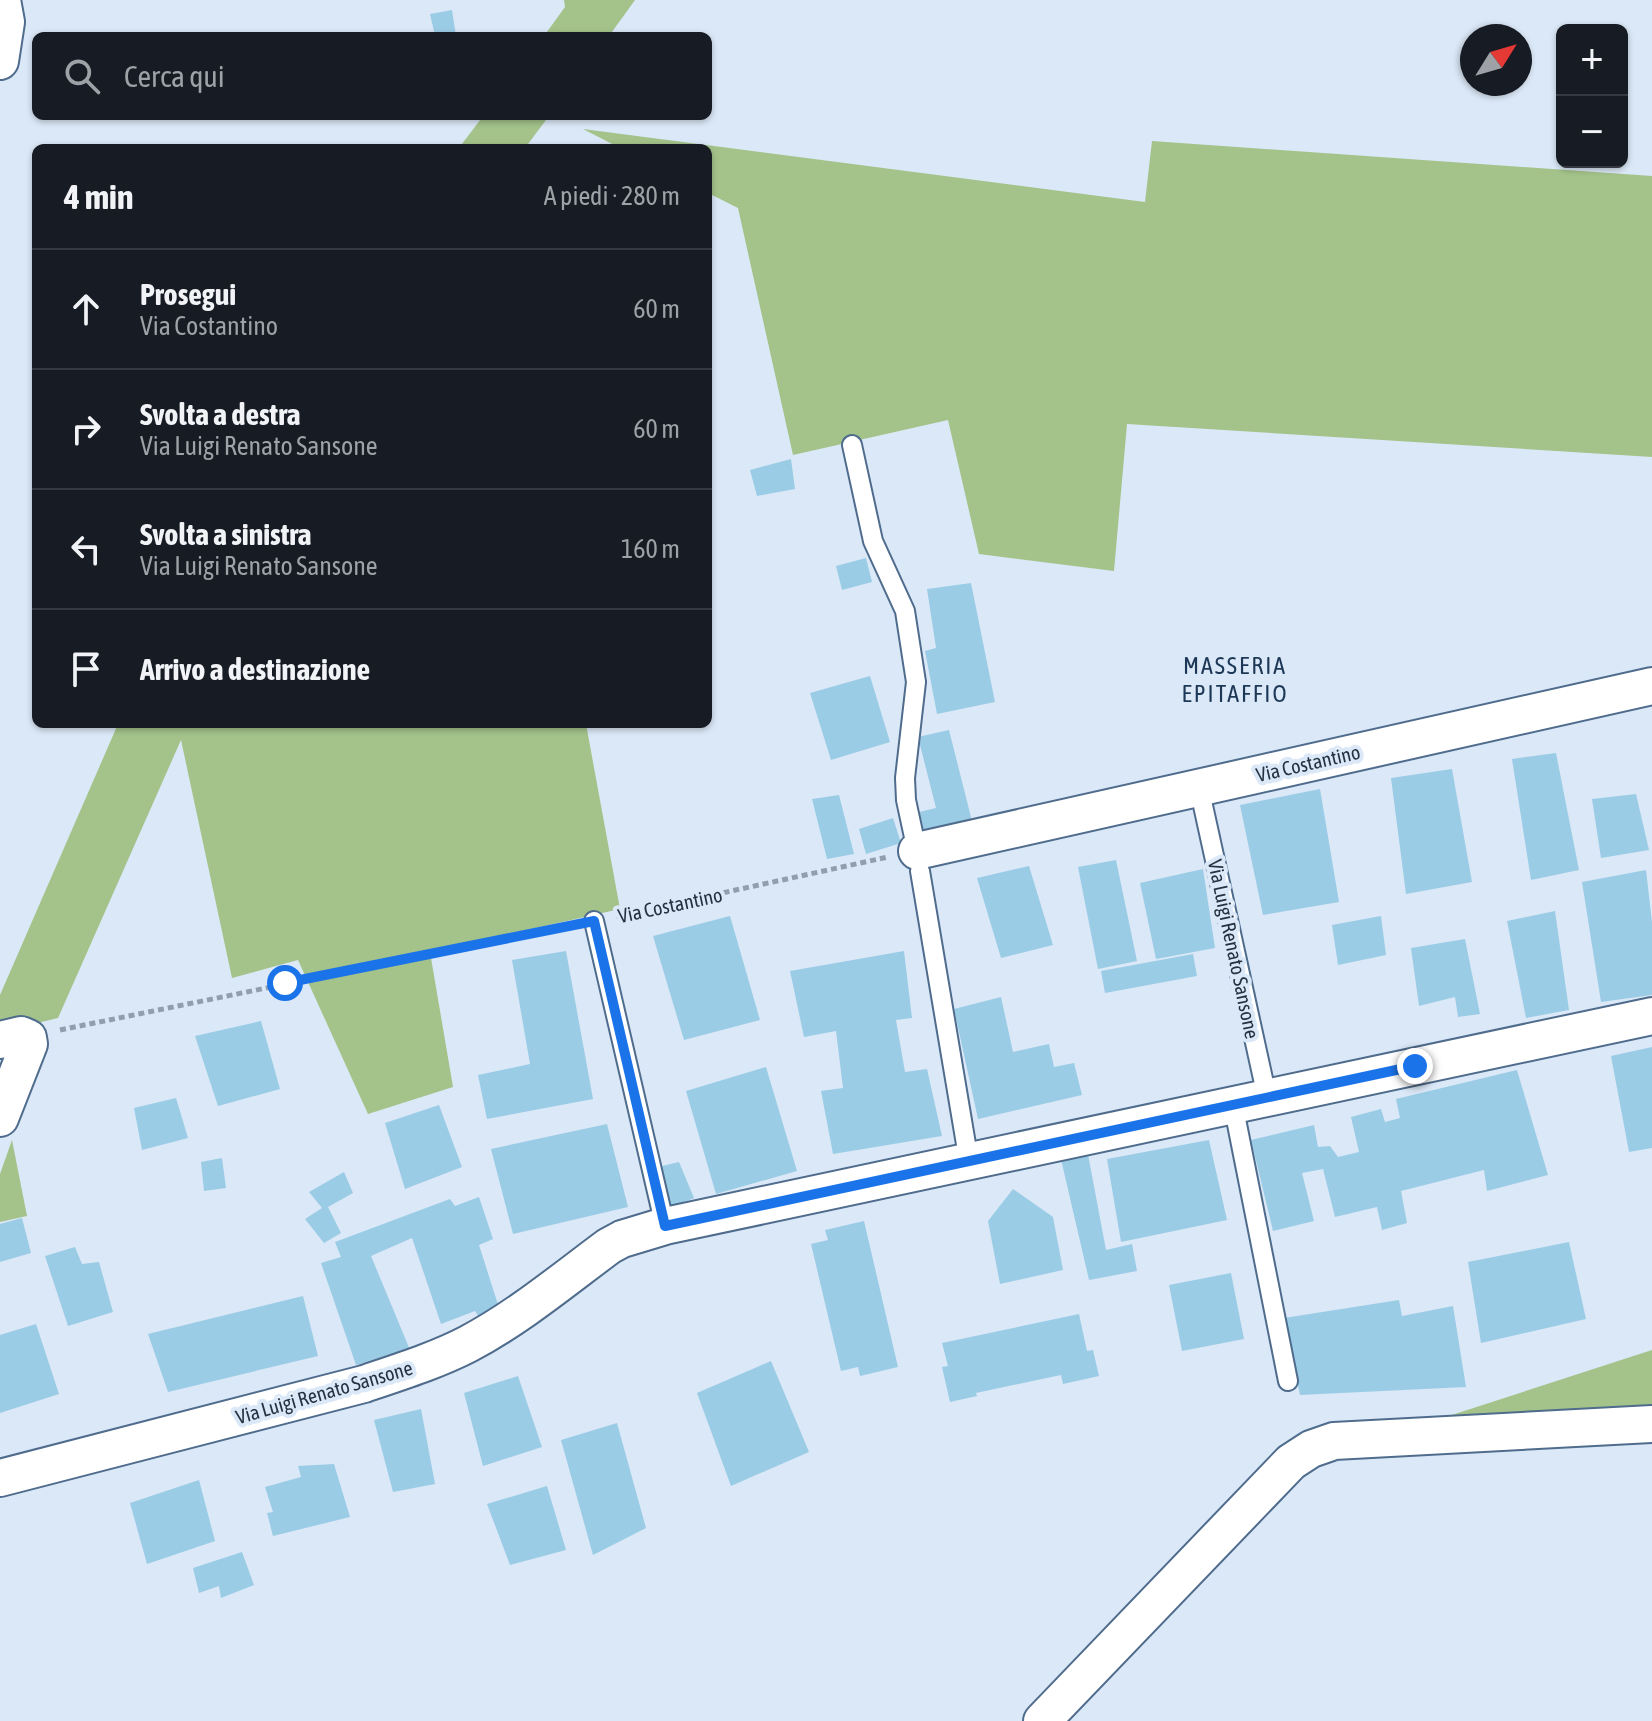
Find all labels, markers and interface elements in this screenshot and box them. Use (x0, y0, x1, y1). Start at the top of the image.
north arrow (1460, 24, 1532, 96)
map controls (1556, 24, 1628, 168)
button: + (1556, 24, 1628, 96)
search box (32, 32, 712, 120)
icon: search (60, 54, 104, 98)
text: Cerca qui (124, 59, 225, 93)
button: − (1556, 96, 1628, 168)
text: 4 min (64, 177, 133, 216)
text: A piedi · 280 m (544, 181, 680, 211)
text: Prosegui (140, 277, 236, 311)
icon: ahead (64, 287, 108, 331)
text: 60 m (633, 294, 680, 324)
text: Via Costantino (140, 311, 278, 341)
text: Svolta a destra (140, 397, 300, 431)
icon: right (64, 407, 108, 451)
text: 60 m (633, 414, 680, 444)
text: Via Luigi Renato Sansone (140, 431, 378, 461)
text: Svolta a sinistra (140, 517, 312, 551)
icon: left (64, 527, 108, 571)
text: 160 m (621, 534, 680, 564)
text: Via Luigi Renato Sansone (140, 551, 378, 581)
icon: arrive (64, 647, 108, 691)
text: Arrivo a destinazione (140, 652, 370, 686)
district label: MASSERIA EPITAFFIO (1182, 652, 1288, 707)
street label: Via Costantino (1254, 740, 1362, 786)
street label: Via Luigi Renato Sansone (1204, 857, 1264, 1041)
street label: Via Costantino (616, 883, 724, 927)
route start (267, 965, 303, 1001)
route end (1397, 1048, 1433, 1084)
street label: Via Luigi Renato Sansone (233, 1356, 415, 1428)

